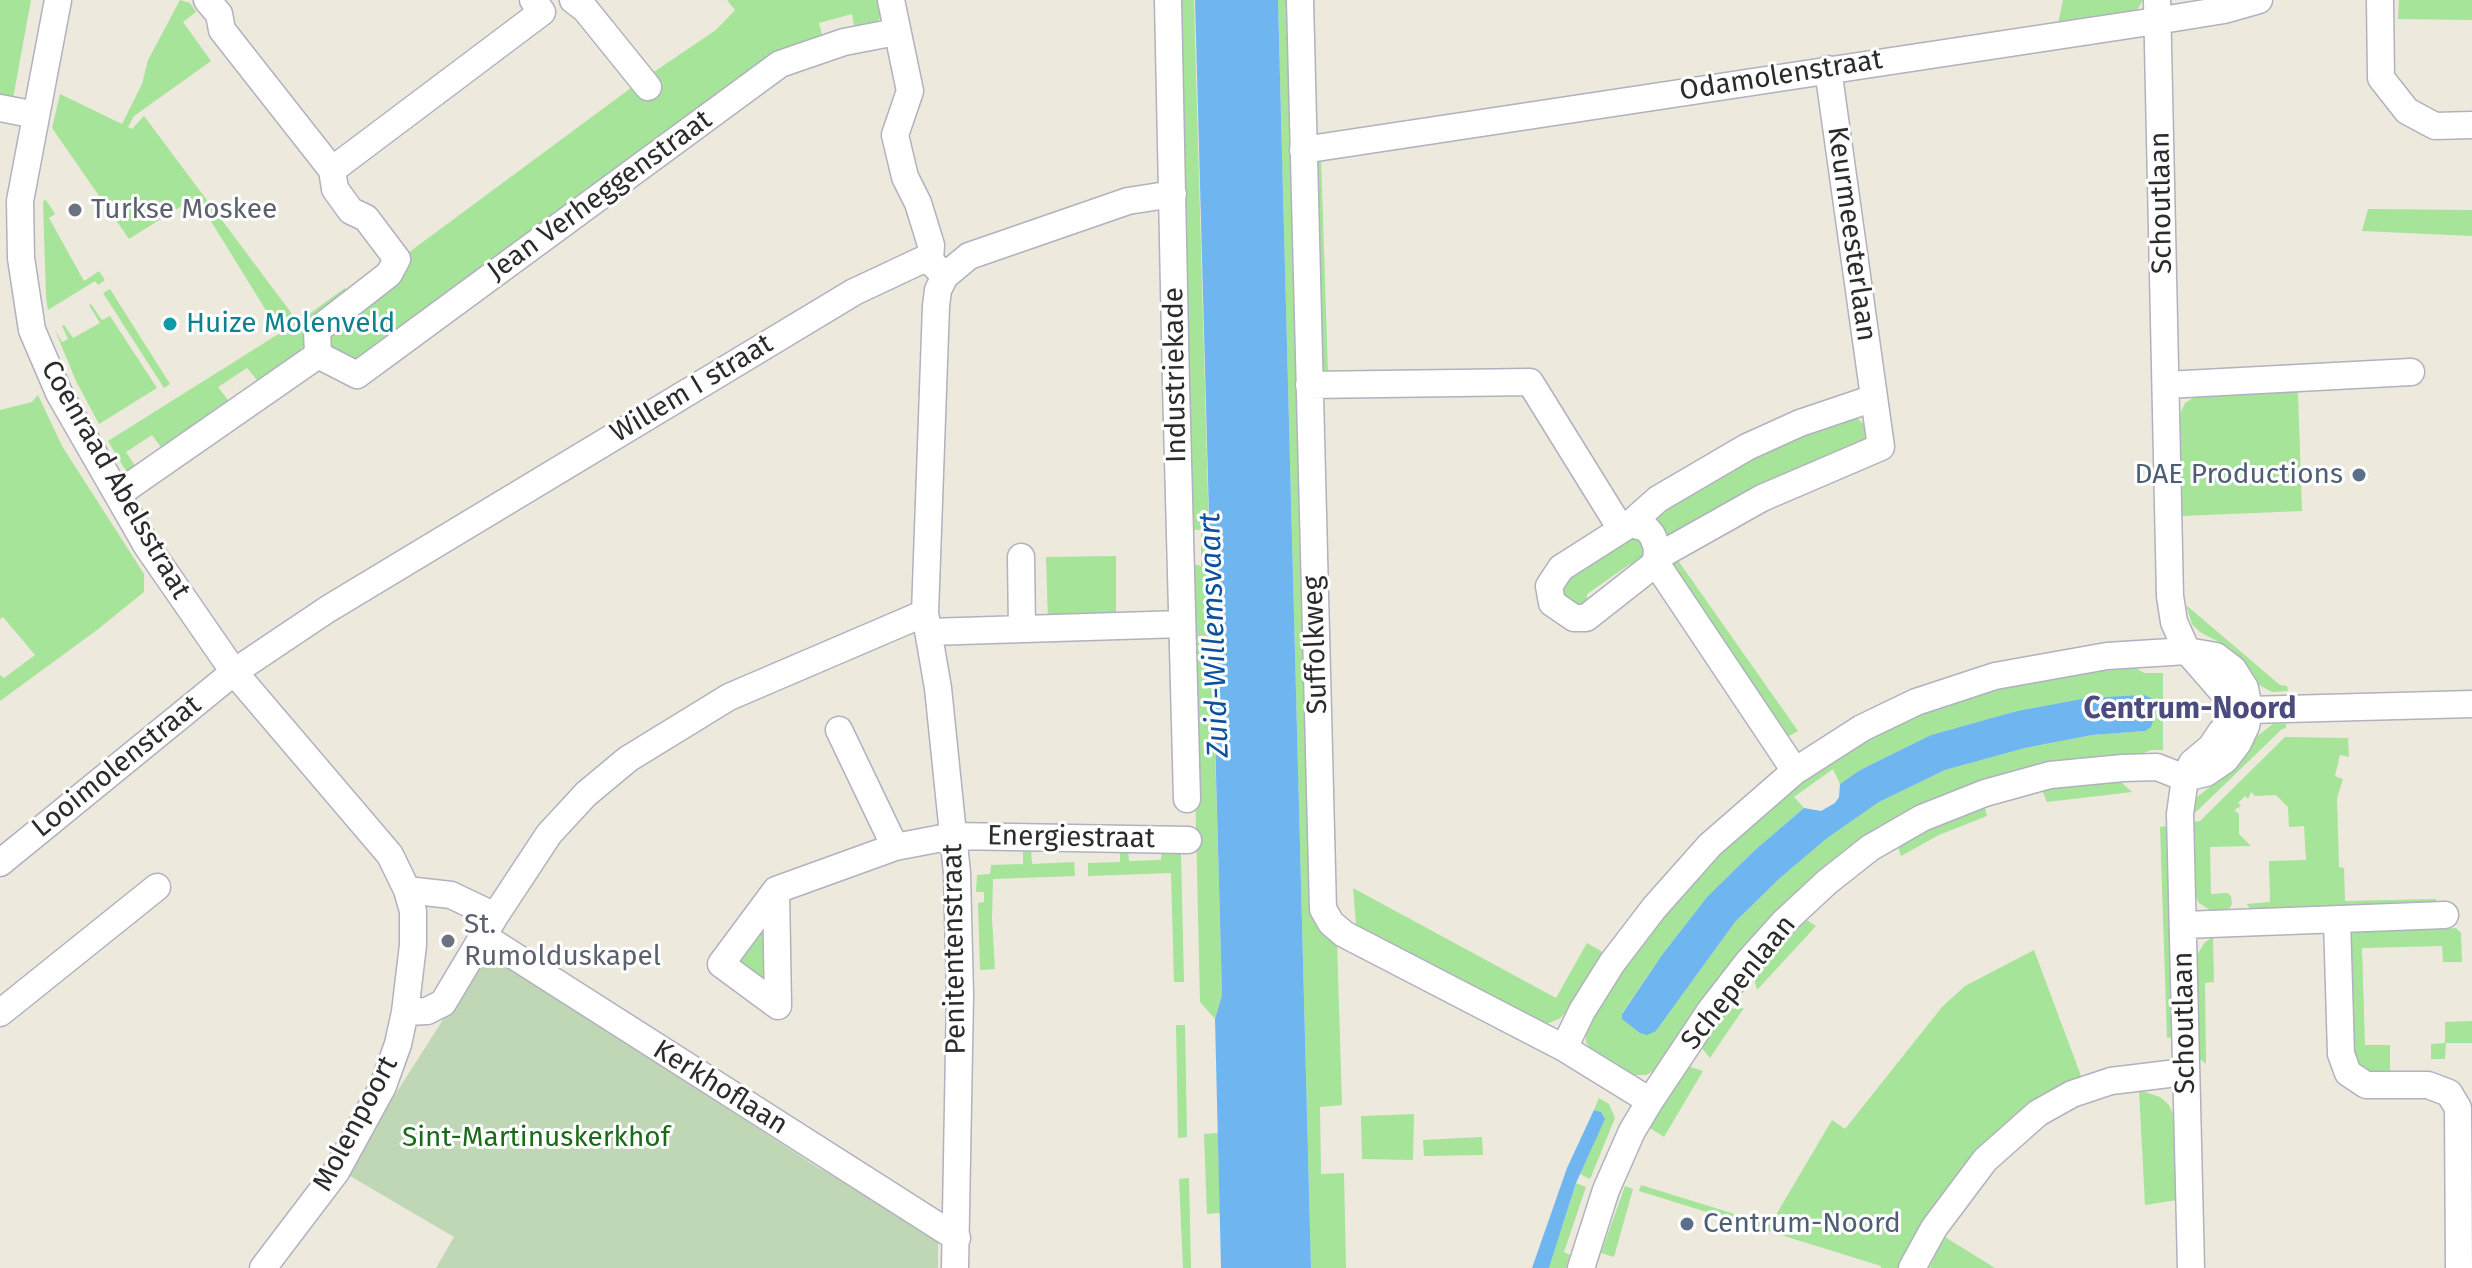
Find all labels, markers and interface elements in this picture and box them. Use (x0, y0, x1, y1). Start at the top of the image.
street label: Odamolenstraat (1677, 43, 1885, 109)
street label: Jean Verheggenstraat (481, 103, 719, 289)
street label: Keurmeesterlaan (1819, 124, 1883, 344)
street label: Schoutlaan (2144, 132, 2180, 274)
place label: Turkse Moskee (91, 193, 277, 227)
marker: Turkse Moskee (66, 201, 84, 219)
street label: Industriekade (1158, 287, 1194, 463)
place label: Huize Molenveld (186, 307, 395, 341)
marker: Huize Molenveld (161, 315, 179, 333)
street label: Willem I straat (605, 327, 779, 451)
street label: Coenraad Abelsstraat (33, 355, 197, 605)
place label: DAE Productions (2135, 458, 2343, 492)
marker: DAE Productions (2350, 466, 2368, 484)
water label: Zuid-Willemsvaart (1193, 512, 1237, 758)
street label: Suffolkweg (1297, 575, 1335, 715)
street label: Looimolenstraat (26, 689, 208, 845)
district label: Centrum-Noord (2084, 692, 2296, 728)
street label: Energiestraat (987, 820, 1155, 856)
street label: Penitentenstraat (936, 843, 974, 1055)
place label: St. Rumolduskapel (464, 908, 661, 974)
street label: Schepenlaan (1675, 909, 1803, 1057)
marker: St. Rumolduskapel (439, 932, 457, 950)
street label: Schoutlaan (2167, 952, 2203, 1094)
street label: Kerkhoflaan (646, 1033, 794, 1143)
street label: Molenpoort (306, 1051, 406, 1197)
park label: Sint-Martinuskerkhof (402, 1121, 670, 1155)
place label: Centrum-Noord (1703, 1207, 1901, 1241)
marker: Centrum-Noord (1678, 1215, 1696, 1233)

